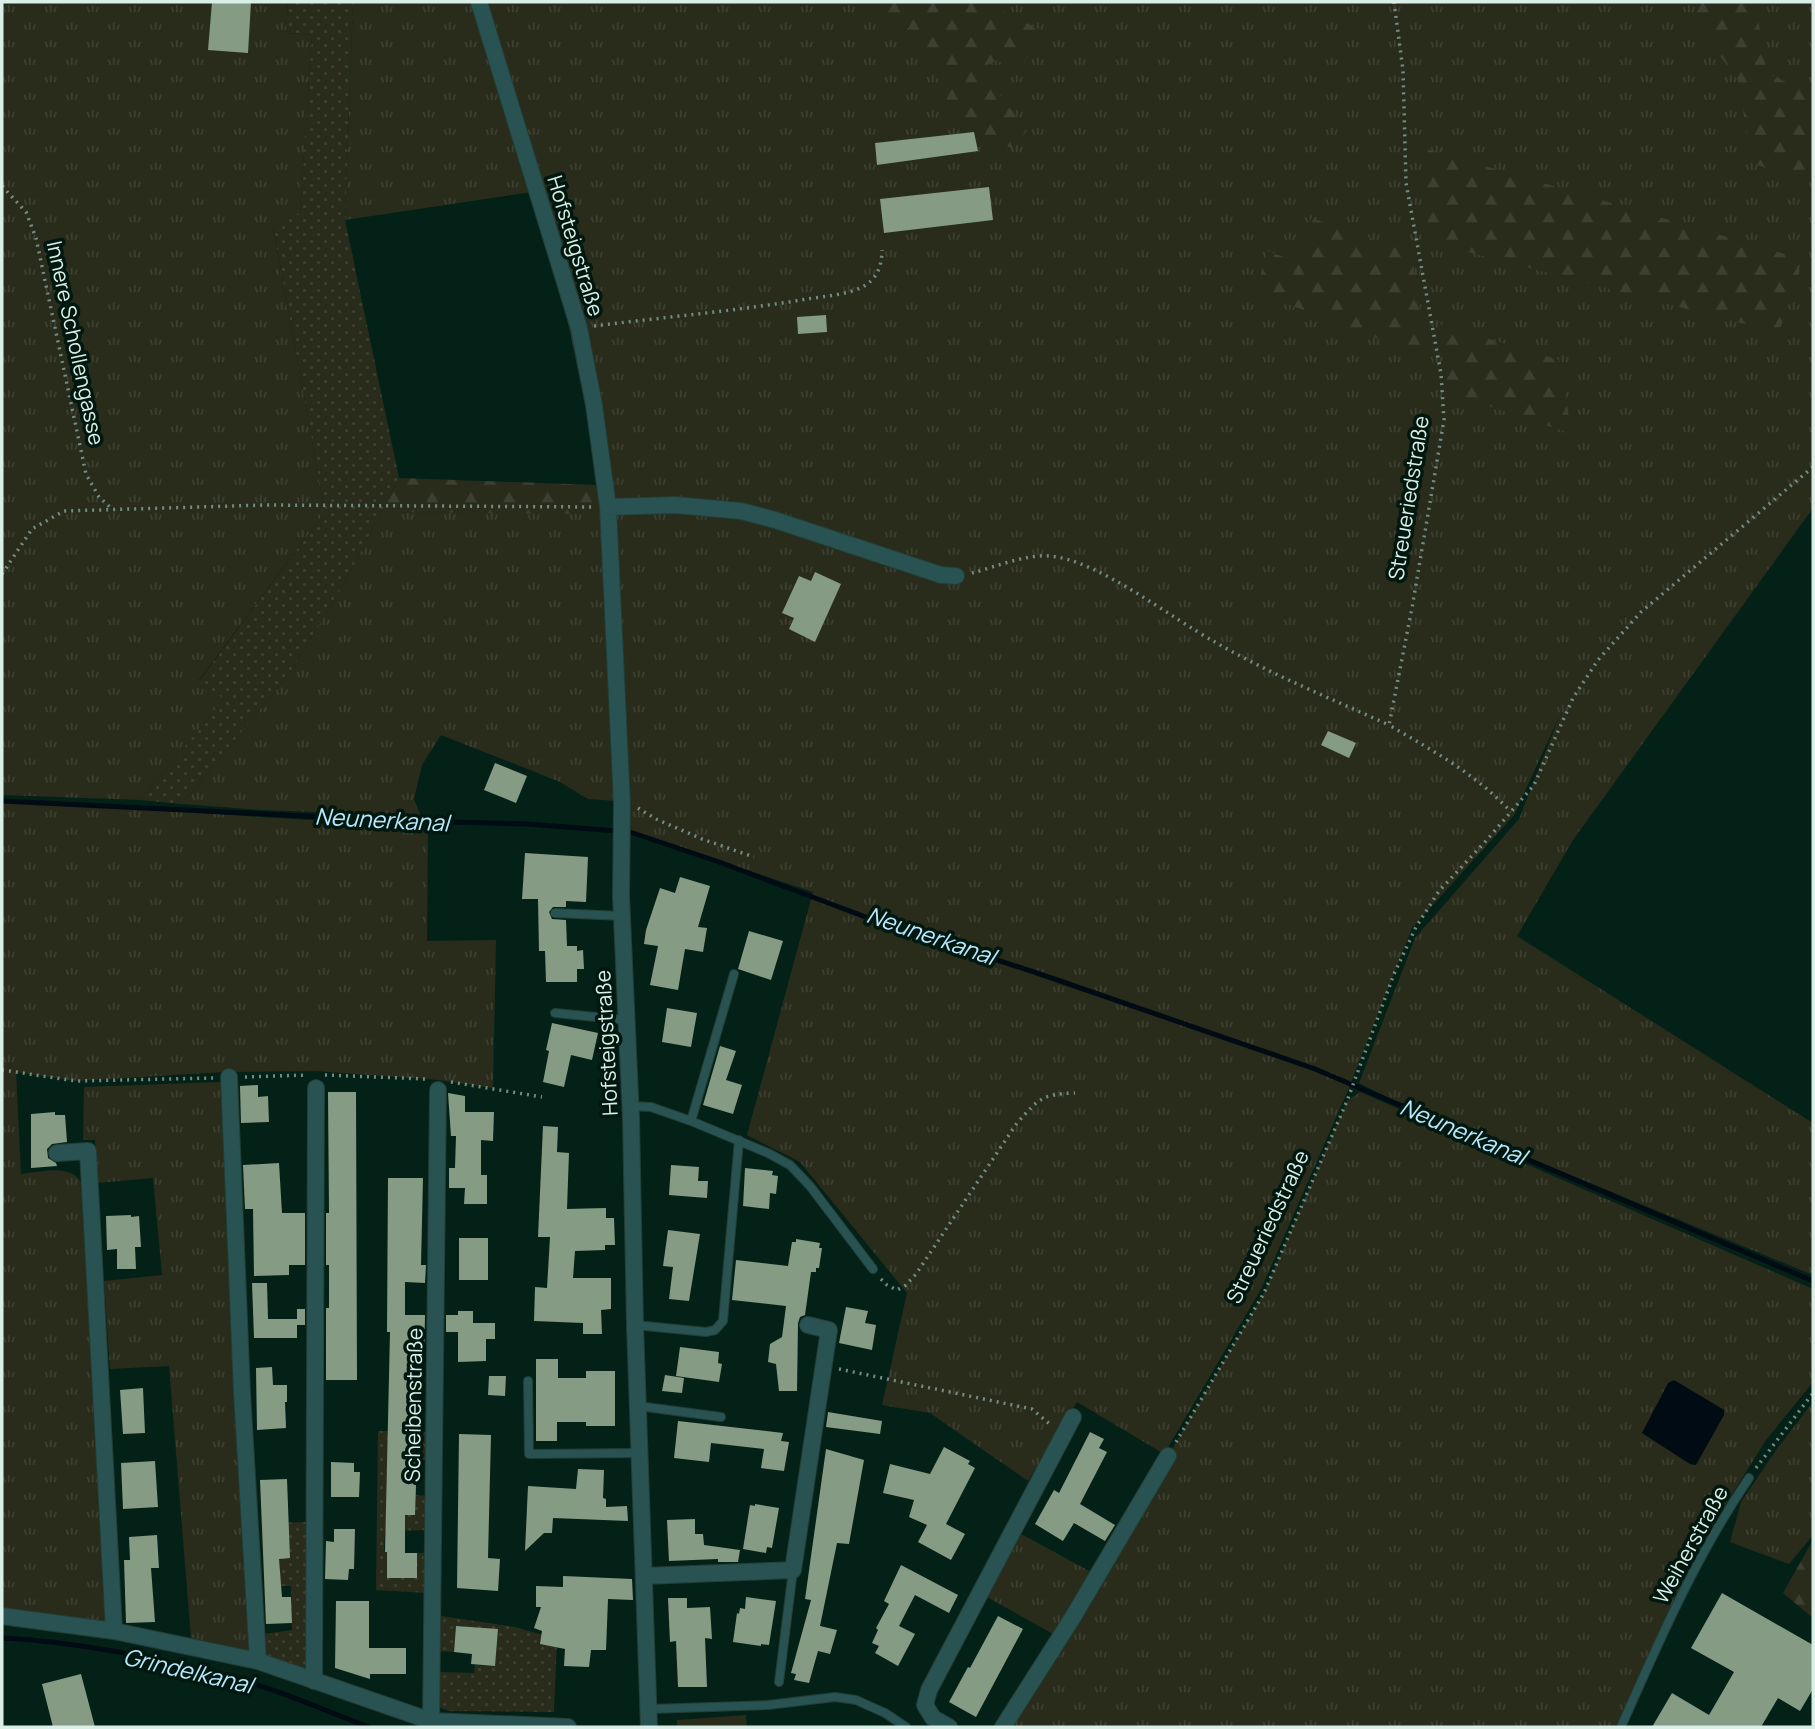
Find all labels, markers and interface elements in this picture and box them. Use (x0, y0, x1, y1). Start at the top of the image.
street label: Hofsteigstraße (541, 172, 611, 320)
street label: Innere Schollengasse (41, 238, 111, 447)
street label: Streueriedstraße (1381, 414, 1435, 582)
water label: Neunerkanal (314, 800, 452, 839)
water label: Neunerkanal (863, 898, 1002, 973)
street label: Hofsteigstraße (588, 969, 624, 1117)
water label: Neunerkanal (1395, 1090, 1534, 1173)
street label: Streueriedstraße (1219, 1145, 1315, 1308)
street label: Scheibenstraße (398, 1328, 428, 1482)
street label: Weiherstraße (1646, 1481, 1734, 1608)
water label: Grindelkanal (120, 1640, 259, 1701)

